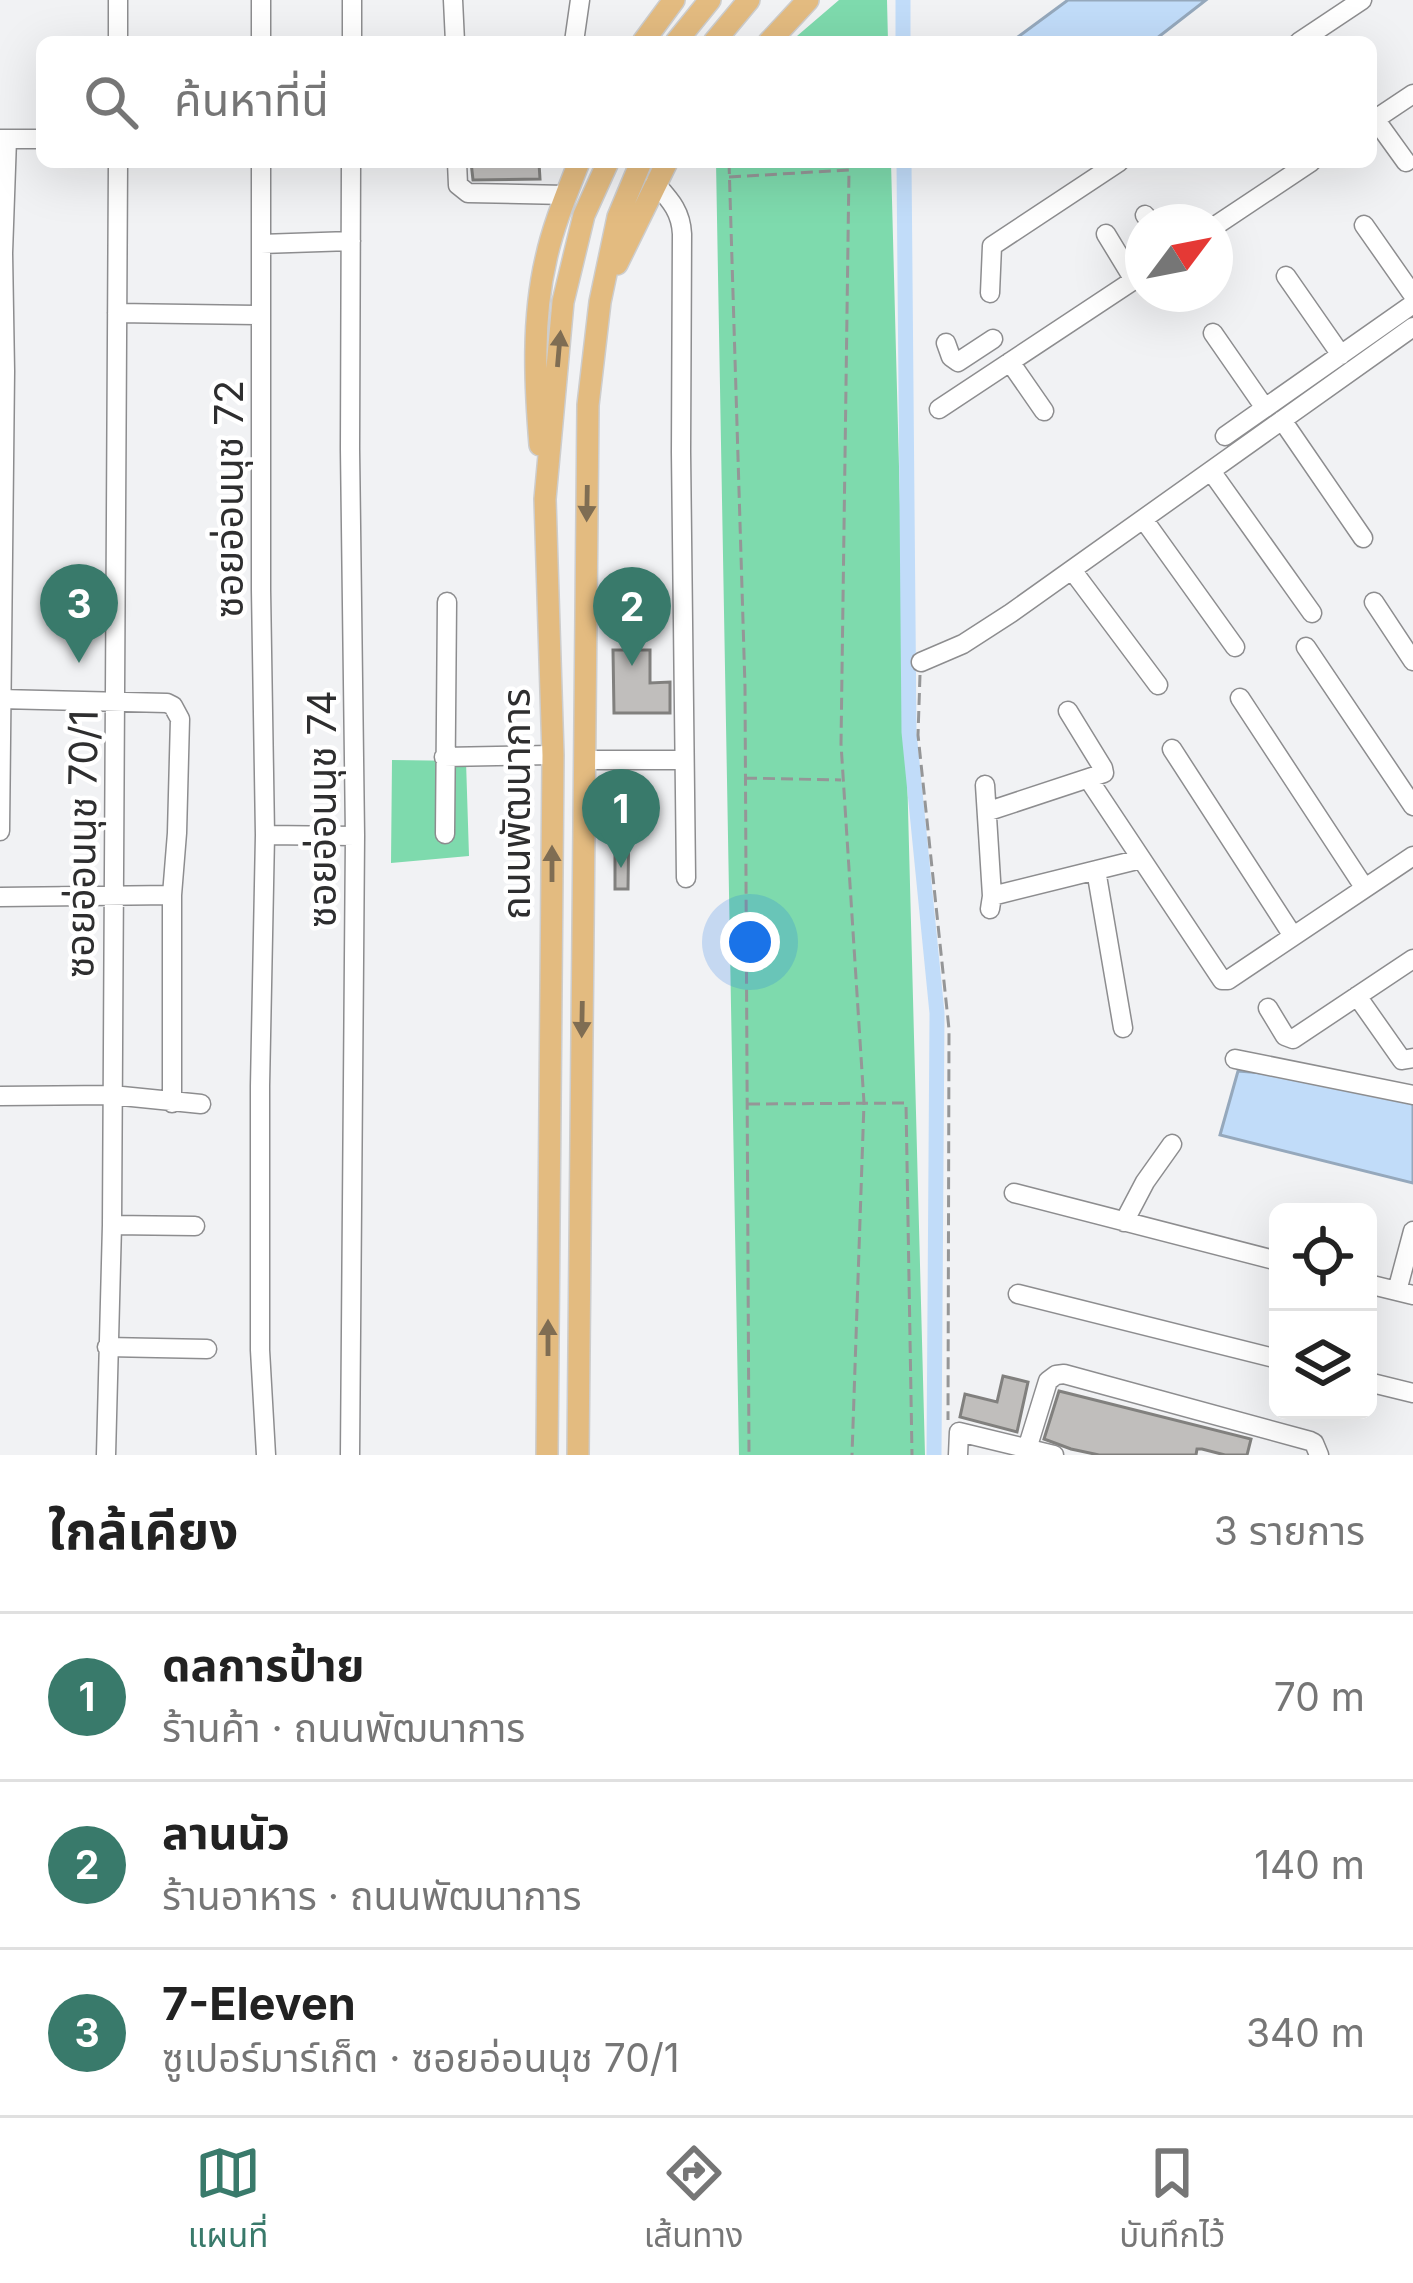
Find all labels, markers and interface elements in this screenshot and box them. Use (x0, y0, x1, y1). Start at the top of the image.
search box (36, 36, 1377, 168)
icon: search (78, 69, 144, 135)
text: ค้นหาที่นี่ (174, 72, 329, 127)
north arrow (1125, 204, 1233, 312)
one-way arrow (550, 330, 569, 367)
street label: ซอยอ่อนนุช 72 (205, 380, 253, 618)
one-way arrow (578, 485, 597, 523)
pin: 3 (40, 564, 118, 663)
pin: 2 (593, 567, 671, 666)
street label: ถนนพัฒนาการ (492, 688, 539, 920)
street label: ซอยอ่อนนุช 74 (298, 690, 346, 928)
street label: ซอยอ่อนนุช 70/1 (55, 709, 108, 979)
pin: 1 (582, 769, 660, 868)
one-way arrow (542, 844, 562, 882)
your location (720, 912, 780, 972)
one-way arrow (573, 1001, 592, 1039)
map controls (1269, 1203, 1377, 1419)
button: locate (1269, 1203, 1377, 1311)
button: layers (1269, 1311, 1377, 1419)
one-way arrow (538, 1318, 557, 1356)
text: ใกล้เคียง (48, 1500, 238, 1561)
text: 3 รายการ (1214, 1507, 1365, 1554)
text: ดลการป้าย (162, 1637, 365, 1692)
text: 1 (79, 1673, 95, 1720)
text: 70 m (1274, 1673, 1365, 1720)
text: ร้านค้า · ถนนพัฒนาการ (162, 1704, 525, 1751)
text: ลานนัว (162, 1805, 290, 1860)
text: 2 (75, 1841, 99, 1888)
text: 140 m (1254, 1841, 1365, 1888)
text: ร้านอาหาร · ถนนพัฒนาการ (162, 1872, 582, 1919)
text: 7-Eleven (162, 1976, 356, 2031)
text: 3 (74, 2009, 100, 2056)
text: 340 m (1246, 2009, 1365, 2056)
text: ซูเปอร์มาร์เก็ต · ซอยอ่อนนุช 70/1 (162, 2034, 680, 2081)
tab: แผนที่ (188, 2140, 268, 2262)
tab: เส้นทาง (644, 2140, 744, 2262)
tab: บันทึกไว้ (1119, 2140, 1225, 2262)

